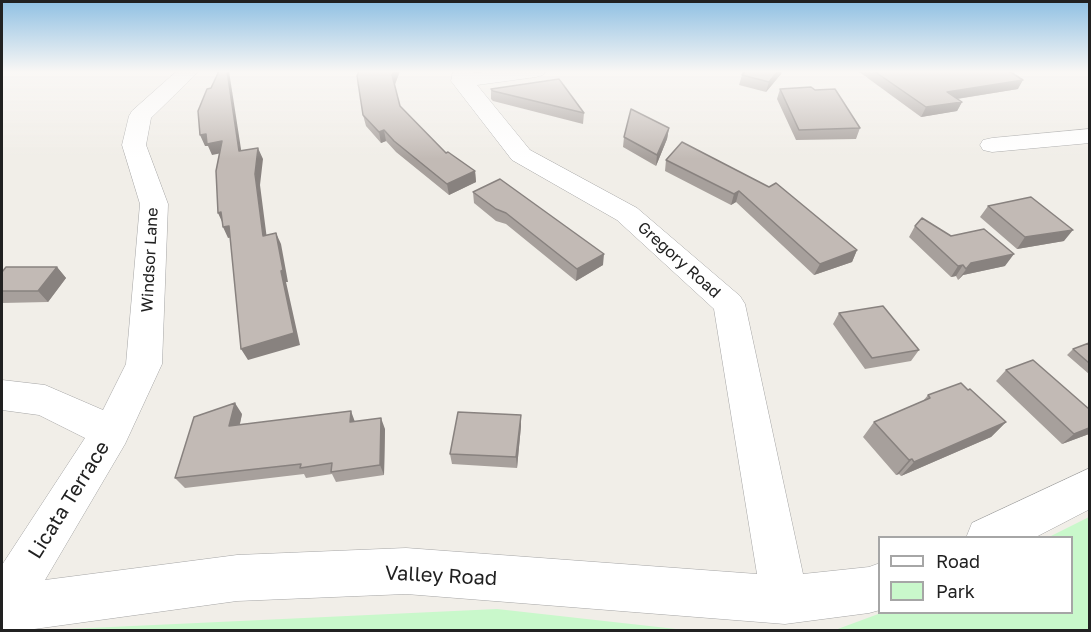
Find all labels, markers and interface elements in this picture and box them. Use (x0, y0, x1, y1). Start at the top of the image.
street label: Windsor Lane (138, 207, 162, 313)
street label: Gregory Road (634, 218, 724, 302)
street label: Licata Terrace (23, 437, 115, 563)
legend (878, 536, 1073, 614)
text: Road (936, 550, 980, 572)
street label: Valley Road (384, 561, 498, 591)
text: Park (936, 580, 975, 602)

